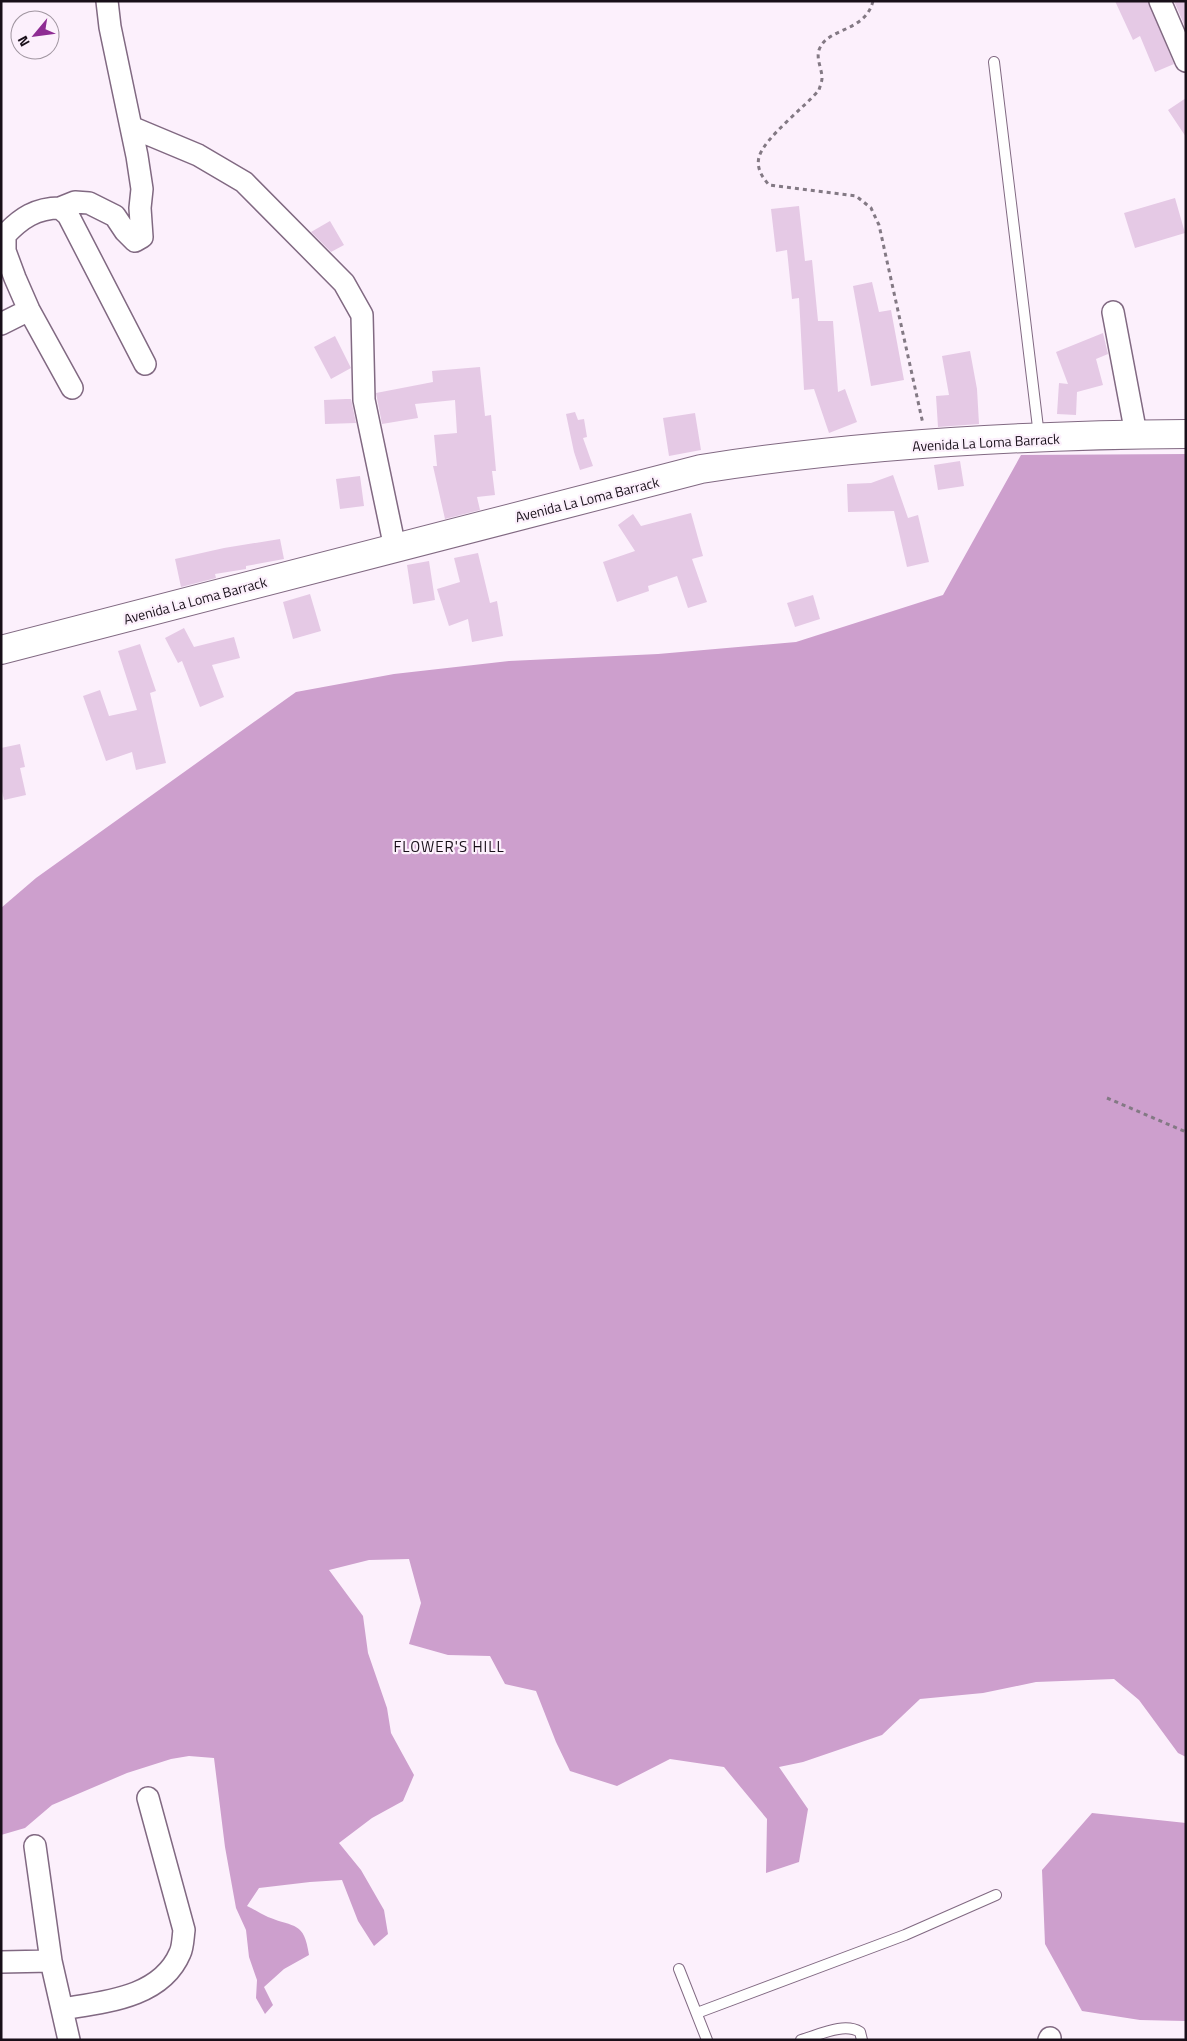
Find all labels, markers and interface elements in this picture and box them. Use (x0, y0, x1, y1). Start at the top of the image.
north arrow (10, 10, 60, 60)
text: N (12, 32, 35, 51)
street label: Avenida La Loma Barrack (912, 428, 1061, 456)
street label: Avenida La Loma Barrack (513, 471, 661, 527)
street label: Avenida La Loma Barrack (121, 571, 269, 629)
district label: FLOWER'S HILL (393, 835, 505, 858)

